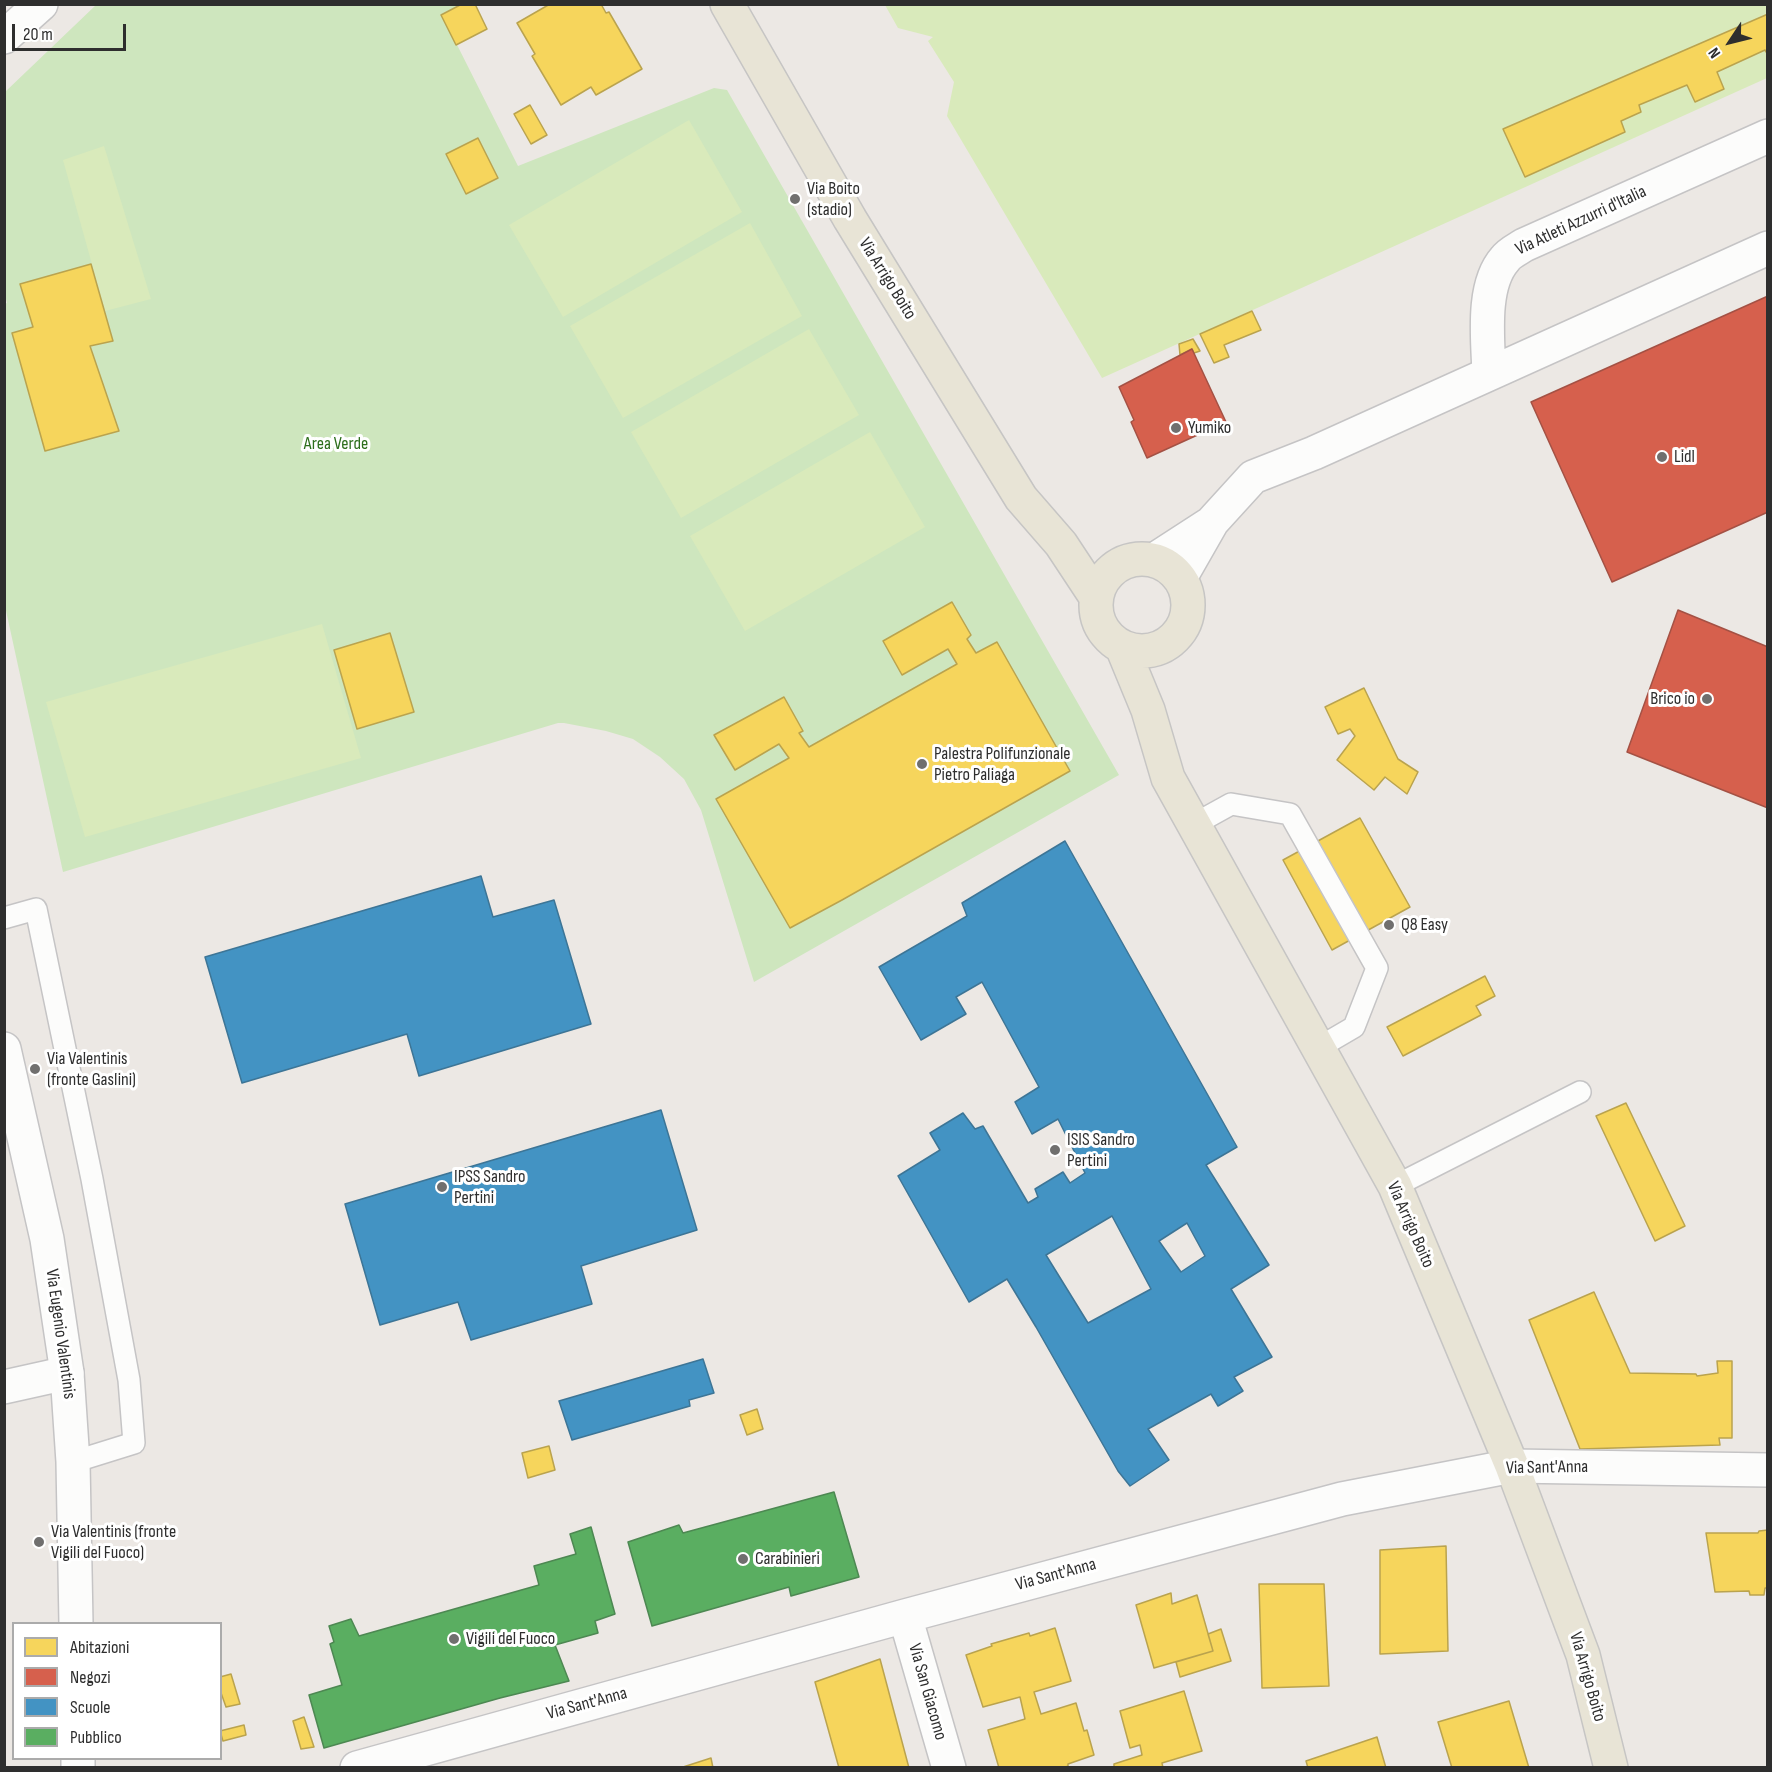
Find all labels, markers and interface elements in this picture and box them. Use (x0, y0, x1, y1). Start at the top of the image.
scale bar (15, 12, 129, 50)
north arrow (1700, 12, 1760, 72)
text: 20 m (23, 24, 53, 45)
text: N (1705, 44, 1725, 62)
place label: Via Boito (stadio) (807, 178, 860, 220)
street label: Via Atleti Azzurri d'Italia (1512, 181, 1650, 261)
marker: Via Boito (stadio) (788, 192, 802, 206)
street label: Via Arrigo Boito (853, 234, 921, 324)
place label: Yumiko (1188, 417, 1231, 439)
marker: Yumiko (1169, 421, 1183, 435)
park label: Area Verde (304, 433, 368, 455)
place label: Lidl (1674, 446, 1695, 468)
marker: Lidl (1655, 450, 1669, 464)
place label: Brico io (1650, 688, 1695, 710)
marker: Brico io (1700, 692, 1714, 706)
place label: Palestra Polifunzionale Pietro Paliaga (934, 743, 1071, 786)
marker: Palestra Polifunzionale Pietro Paliaga (915, 757, 929, 771)
place label: Q8 Easy (1401, 914, 1448, 936)
marker: Q8 Easy (1382, 918, 1396, 932)
place label: Via Valentinis (fronte Gaslini) (47, 1048, 136, 1090)
marker: Via Valentinis (fronte Gaslini) (28, 1062, 42, 1076)
place label: ISIS Sandro Pertini (1067, 1129, 1135, 1172)
marker: ISIS Sandro Pertini (1048, 1143, 1062, 1157)
place label: IPSS Sandro Pertini (454, 1166, 525, 1208)
street label: Via Arrigo Boito (1381, 1179, 1439, 1271)
marker: IPSS Sandro Pertini (435, 1180, 449, 1194)
street label: Via Eugenio Valentinis (40, 1268, 80, 1400)
street label: Via Sant'Anna (1506, 1456, 1588, 1480)
place label: Via Valentinis (fronte Vigili del Fuoco) (51, 1521, 176, 1564)
marker: Via Valentinis (fronte Vigili del Fuoco) (32, 1535, 46, 1549)
place label: Carabinieri (755, 1548, 820, 1570)
marker: Carabinieri (736, 1552, 750, 1566)
street label: Via Sant'Anna (1013, 1554, 1099, 1596)
legend (12, 1622, 222, 1760)
place label: Vigili del Fuoco (466, 1628, 555, 1650)
street label: Via Arrigo Boito (1564, 1630, 1610, 1724)
marker: Vigili del Fuoco (447, 1632, 461, 1646)
text: Abitazioni (70, 1637, 129, 1658)
street label: Via San Giacomo (903, 1641, 951, 1743)
text: Negozi (70, 1667, 111, 1688)
street label: Via Sant'Anna (544, 1683, 630, 1725)
text: Scuole (70, 1697, 110, 1718)
text: Pubblico (70, 1727, 122, 1748)

